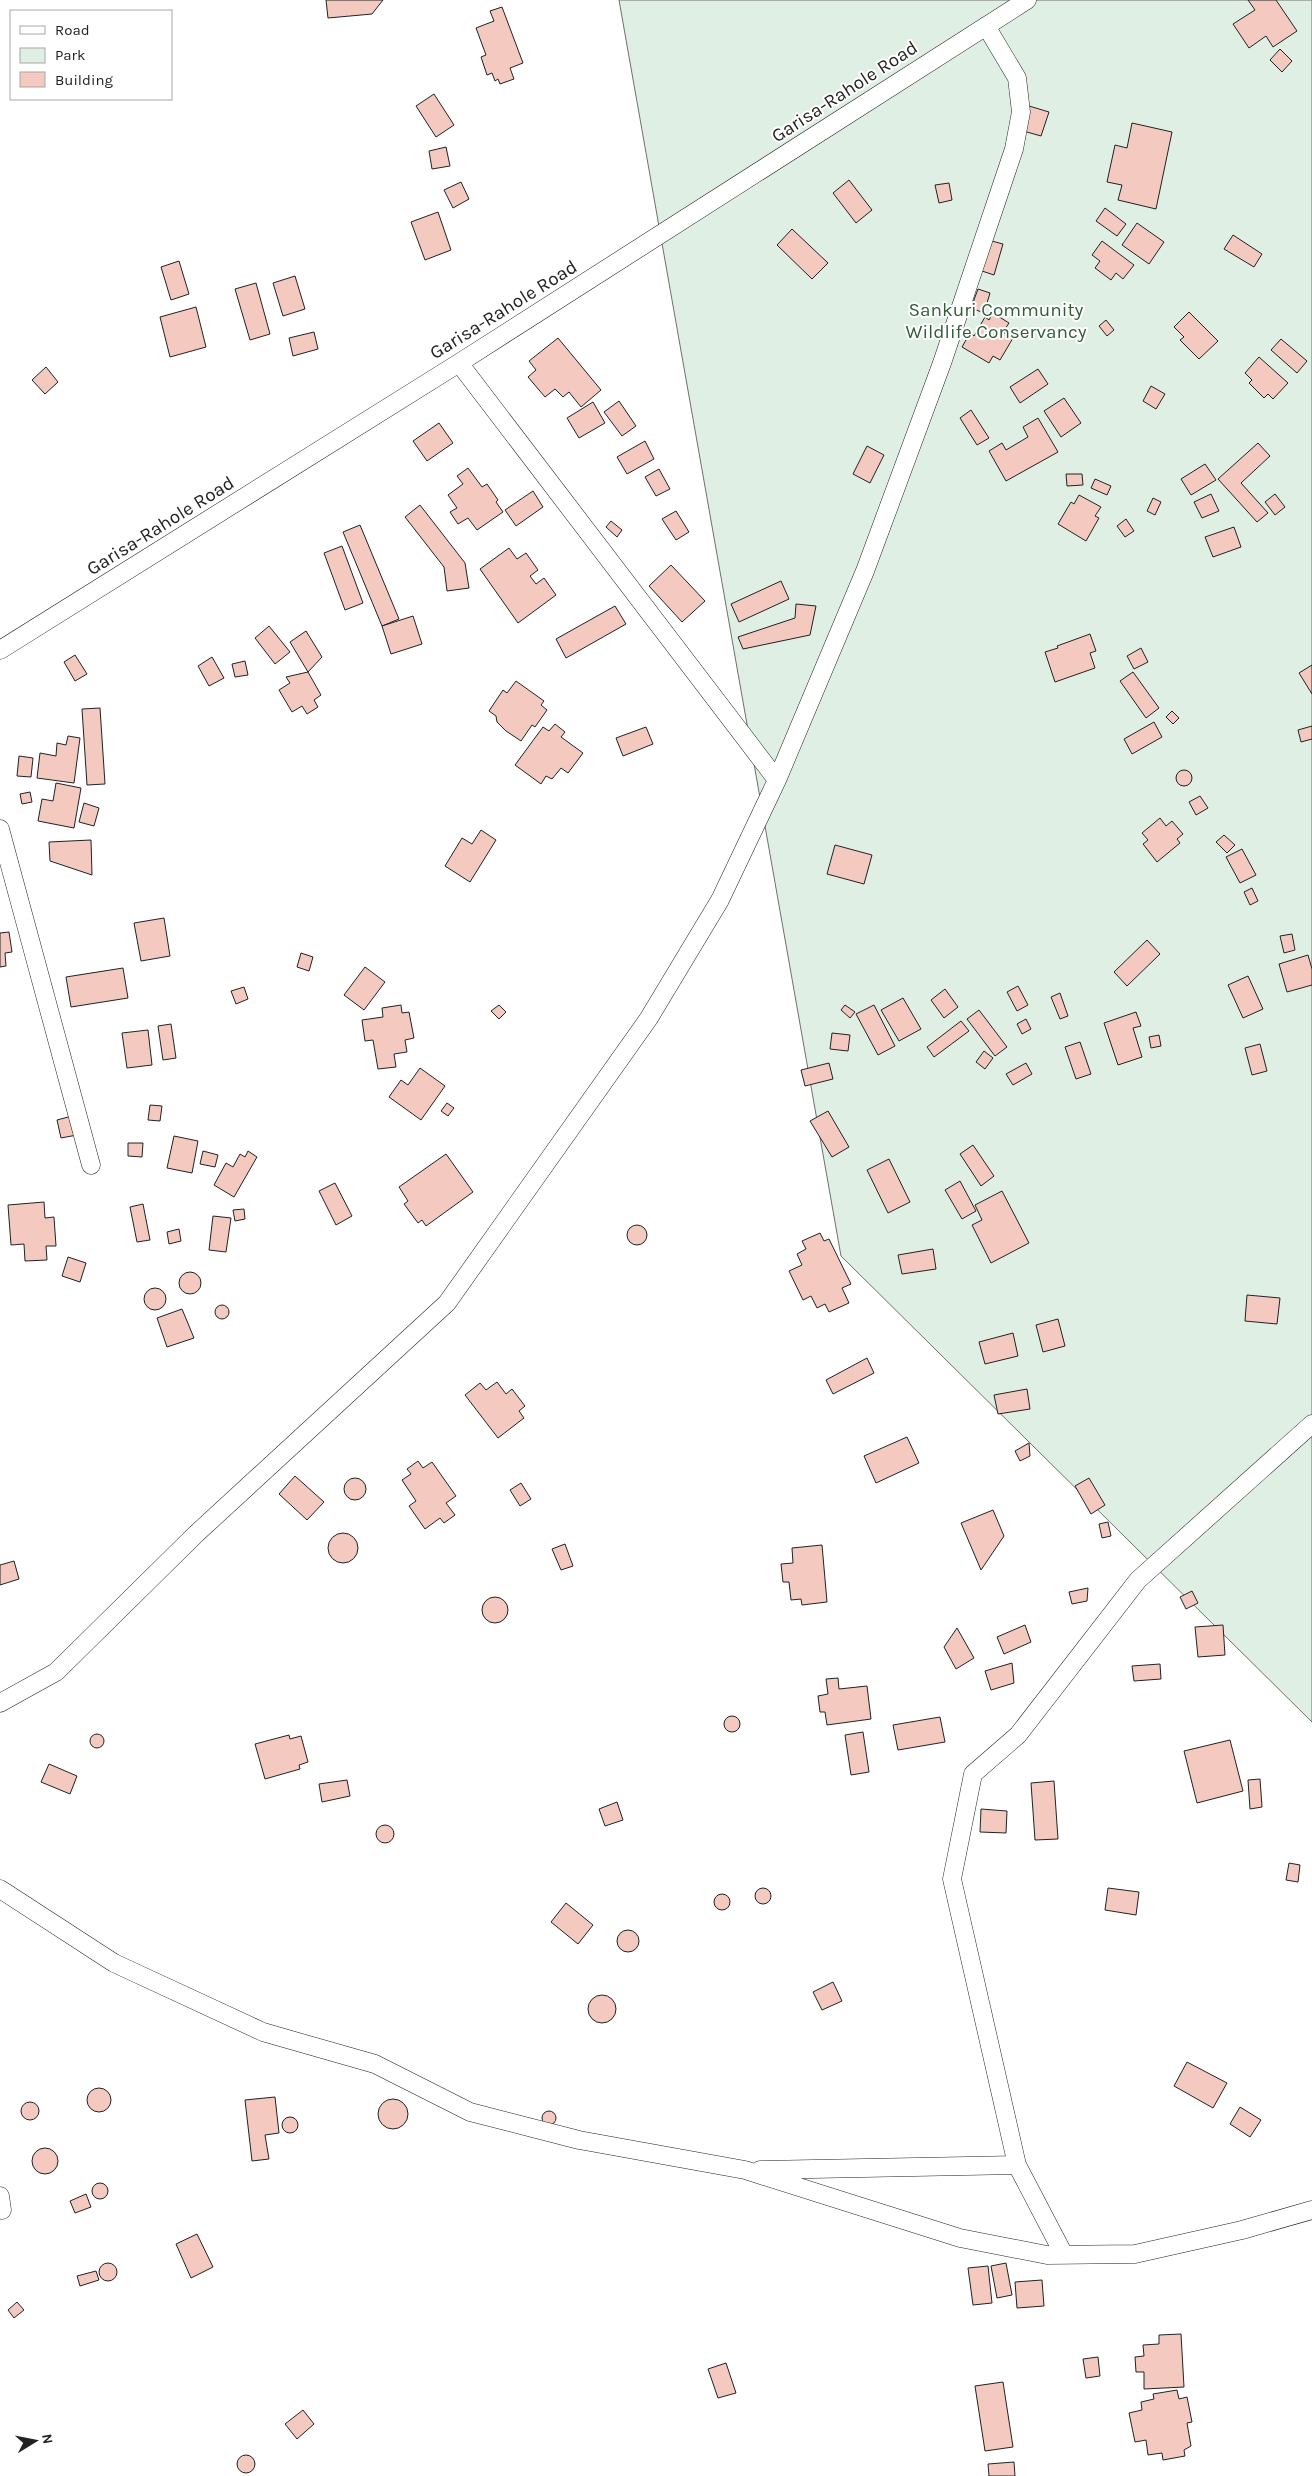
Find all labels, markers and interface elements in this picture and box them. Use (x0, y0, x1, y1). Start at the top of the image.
legend (10, 10, 172, 100)
text: Road (55, 21, 90, 39)
street label: Garisa-Rahole Road (767, 36, 922, 147)
text: Park (55, 46, 85, 64)
text: Building (55, 71, 113, 89)
street label: Garisa-Rahole Road (426, 256, 581, 364)
park label: Sankuri Community Wildlife Conservancy (905, 299, 1087, 343)
street label: Garisa-Rahole Road (83, 472, 238, 580)
north arrow (10, 2416, 60, 2466)
text: N (38, 2432, 57, 2445)

